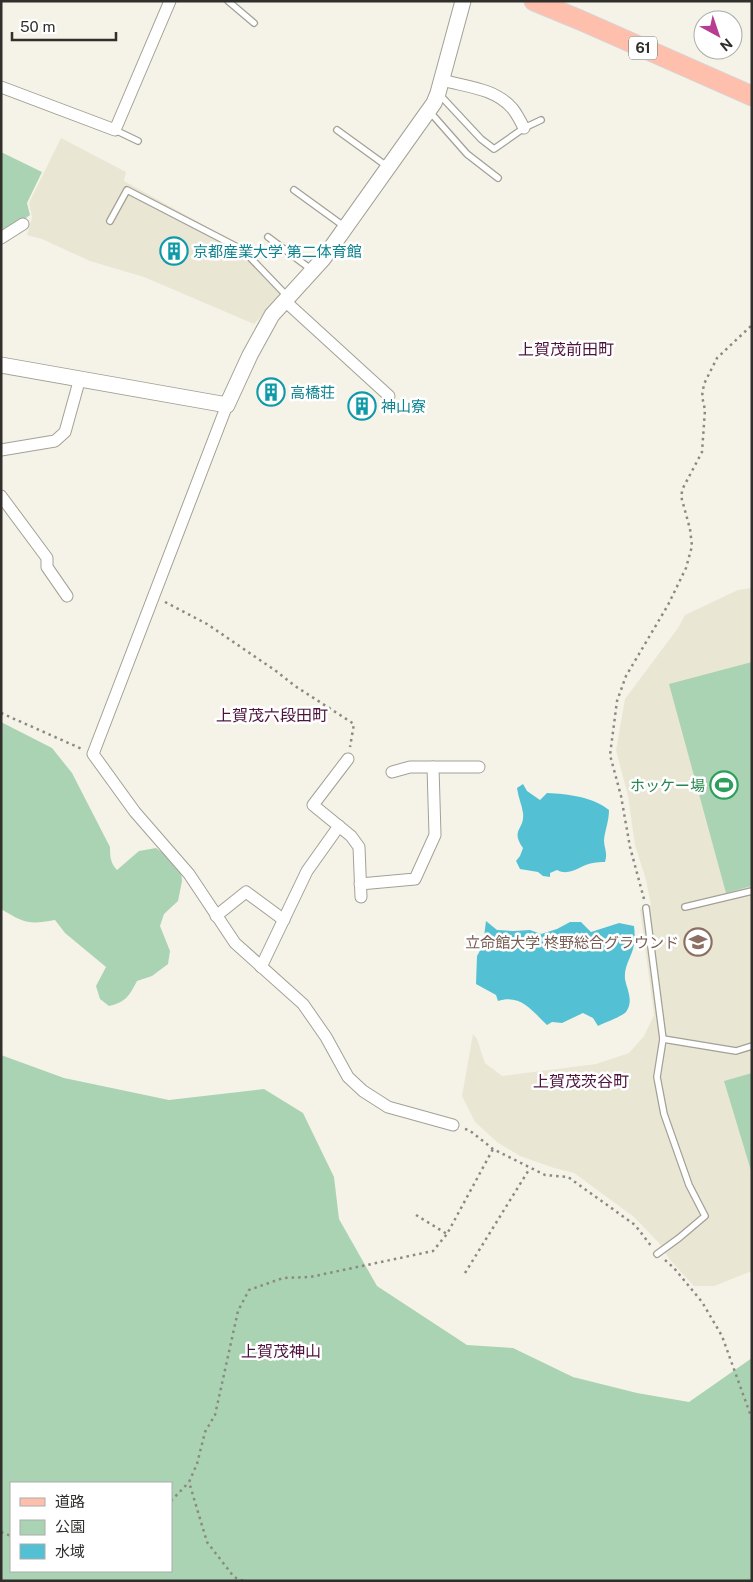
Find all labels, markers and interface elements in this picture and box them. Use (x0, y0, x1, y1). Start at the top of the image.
scale bar (12, 10, 116, 42)
north arrow (693, 10, 743, 60)
text: 50 m (20, 18, 55, 35)
text: N (717, 35, 736, 55)
road number: 61 (629, 36, 657, 59)
building icon: 京都産業大学 第二体育館 (159, 236, 189, 266)
place label: 京都産業大学 第二体育館 (193, 243, 362, 260)
district label: 上賀茂前田町 (518, 340, 614, 359)
building icon: 高橋荘 (256, 377, 286, 407)
place label: 高橋荘 (290, 384, 335, 401)
building icon: 神山寮 (347, 391, 377, 421)
place label: 神山寮 (381, 398, 426, 415)
district label: 上賀茂六段田町 (216, 706, 328, 725)
sports icon: ホッケー場 (709, 770, 739, 800)
place label: ホッケー場 (630, 777, 705, 794)
school or university icon: 立命館大学 柊野総合グラウンド (683, 927, 713, 957)
place label: 立命館大学 柊野総合グラウンド (465, 934, 679, 951)
district label: 上賀茂茨谷町 (533, 1072, 629, 1091)
district label: 上賀茂神山 (241, 1342, 321, 1361)
legend (10, 1482, 172, 1572)
text: 道路 (55, 1493, 85, 1510)
text: 公園 (55, 1518, 85, 1535)
text: 水域 (55, 1543, 85, 1560)

